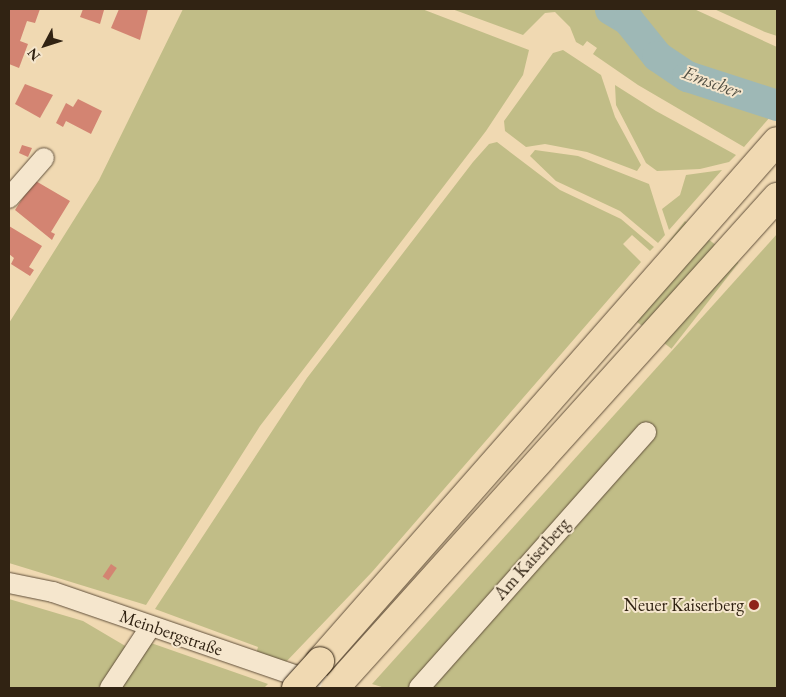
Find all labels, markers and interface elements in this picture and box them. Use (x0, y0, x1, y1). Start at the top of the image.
north arrow (20, 20, 70, 70)
text: N (23, 45, 44, 65)
water label: Emscher (680, 61, 744, 103)
street label: Am Kaiserberg (490, 514, 574, 604)
place label: Neuer Kaiserberg (624, 594, 744, 616)
marker: Neuer Kaiserberg (748, 599, 760, 611)
street label: Meinbergstraße (117, 605, 225, 661)

